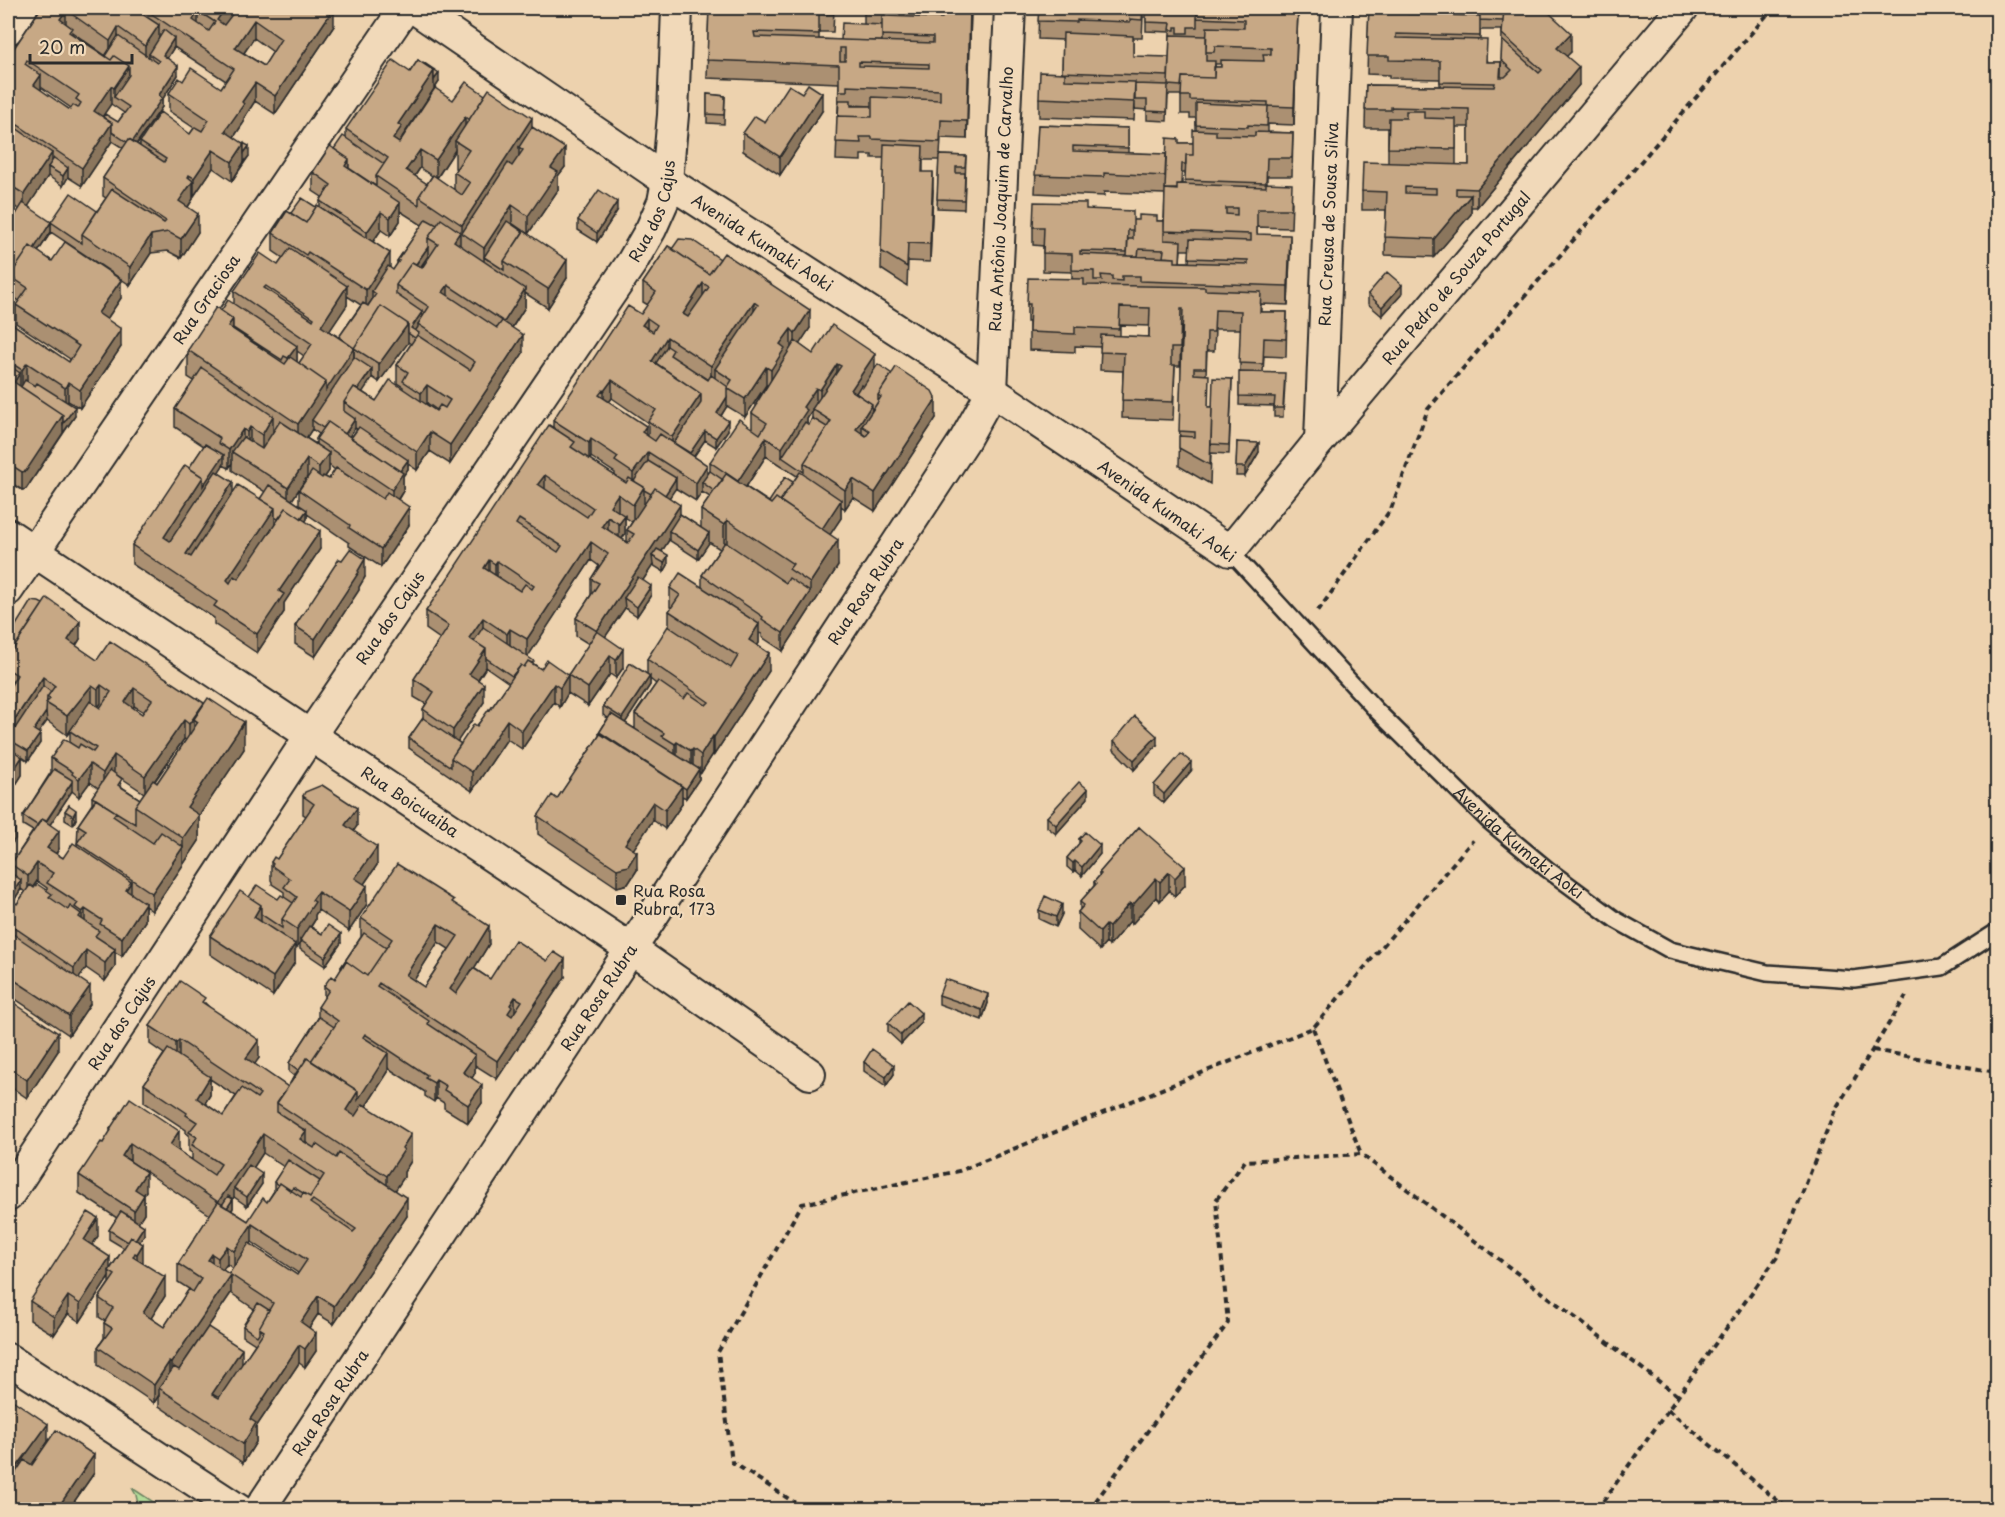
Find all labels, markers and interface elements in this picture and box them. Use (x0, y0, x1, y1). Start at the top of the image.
scale bar (30, 27, 132, 65)
text: 20 m (39, 33, 85, 60)
street label: Rua Antônio Joaquim de Carvalho (982, 66, 1018, 332)
street label: Rua Creusa de Sousa Silva (1311, 121, 1344, 327)
street label: Rua dos Cajus (622, 159, 680, 266)
street label: Rua Pedro de Souza Portugal (1376, 185, 1536, 369)
street label: Avenida Kumaki Aoki (687, 187, 838, 296)
street label: Rua Graciosa (166, 249, 245, 349)
street label: Avenida Kumaki Aoki (1094, 453, 1242, 567)
street label: Rua Rosa Rubra (821, 532, 909, 649)
street label: Rua dos Cajus (349, 566, 430, 669)
street label: Rua Boicuaiba (357, 760, 464, 842)
street label: Avenida Kumaki Aoki (1449, 780, 1590, 904)
place label: Rua Rosa Rubra, 173 (633, 878, 715, 920)
marker: Rua Rosa Rubra, 173 (614, 893, 628, 907)
street label: Rua Rosa Rubra (554, 938, 642, 1055)
street label: Rua dos Cajus (81, 971, 160, 1074)
street label: Rua Rosa Rubra (285, 1344, 374, 1460)

